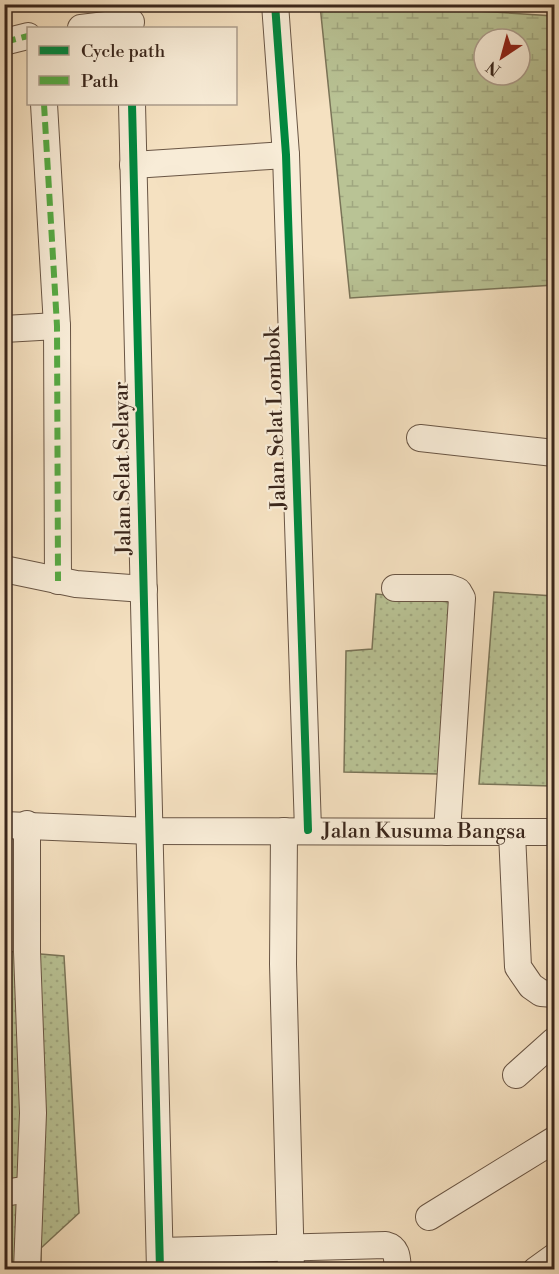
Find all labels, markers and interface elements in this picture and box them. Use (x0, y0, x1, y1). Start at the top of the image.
legend (27, 27, 237, 105)
north arrow (472, 27, 532, 87)
text: Cycle path (81, 40, 165, 63)
text: N (482, 56, 505, 80)
text: Path (81, 70, 119, 93)
street label: Jalan Selat Lombok (260, 325, 292, 511)
street label: Jalan Selat Selayar (108, 381, 138, 556)
street label: Jalan Kusuma Bangsa (321, 818, 526, 845)

